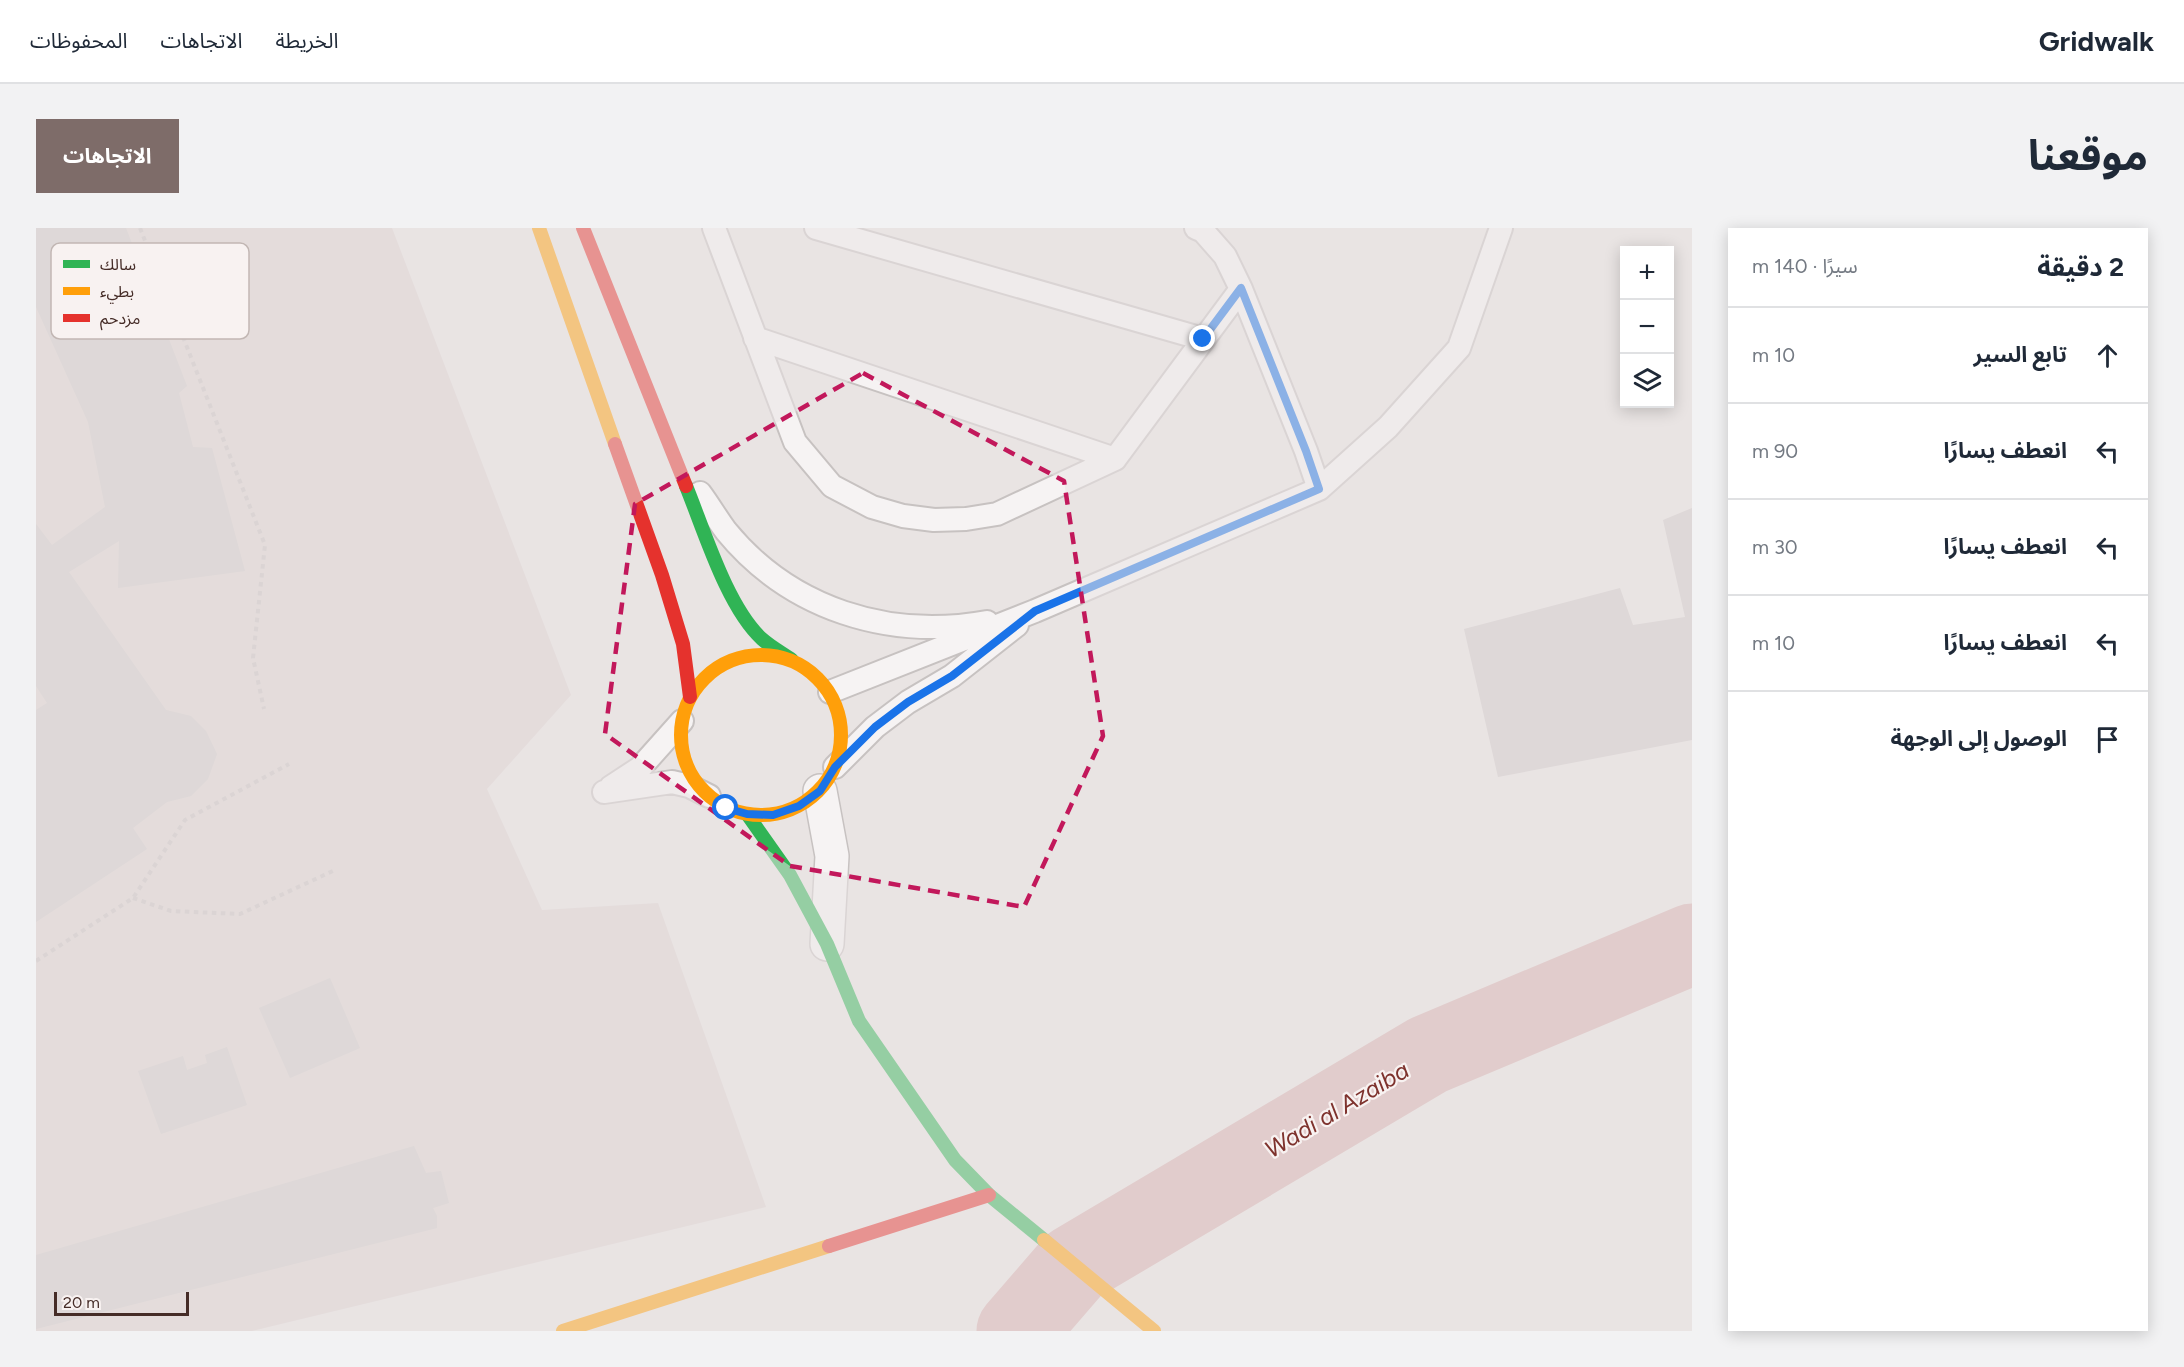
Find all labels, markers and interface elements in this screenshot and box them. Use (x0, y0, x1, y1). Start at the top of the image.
text: Gridwalk (2039, 24, 2154, 58)
text: المحفوظات (30, 28, 127, 53)
text: الاتجاهات (160, 28, 242, 53)
text: الخريطة (275, 28, 338, 53)
button: الاتجاهات (36, 119, 179, 193)
text: موقعنا (2028, 130, 2148, 181)
legend (51, 243, 249, 339)
map controls (1620, 246, 1674, 408)
button: + (1620, 246, 1674, 300)
text: 2 دقيقة (2037, 251, 2124, 283)
text: سيرًا · 140 m (1752, 254, 1858, 278)
text: سالك (100, 255, 136, 274)
text: بطيء (100, 282, 134, 304)
button: − (1620, 300, 1674, 354)
text: مزدحم (100, 309, 140, 331)
route end (1189, 325, 1215, 351)
icon: ahead (2091, 339, 2124, 372)
text: تابع السير (1973, 341, 2067, 368)
text: 10 m (1752, 343, 1795, 367)
button: layers (1620, 354, 1674, 408)
icon: left (2091, 435, 2124, 468)
text: انعطف يسارًا (1944, 437, 2067, 464)
text: 90 m (1752, 439, 1798, 463)
icon: left (2091, 531, 2124, 564)
text: انعطف يسارًا (1944, 533, 2067, 560)
text: 30 m (1752, 535, 1798, 559)
icon: left (2091, 627, 2124, 660)
text: انعطف يسارًا (1944, 629, 2067, 656)
text: 10 m (1752, 631, 1795, 655)
icon: arrive (2091, 723, 2124, 756)
text: الوصول إلى الوجهة (1890, 725, 2067, 752)
route start (712, 794, 738, 820)
water label: Wadi al Azaiba (1259, 1055, 1414, 1164)
scale bar (54, 1289, 189, 1316)
text: 20 m (63, 1293, 100, 1312)

